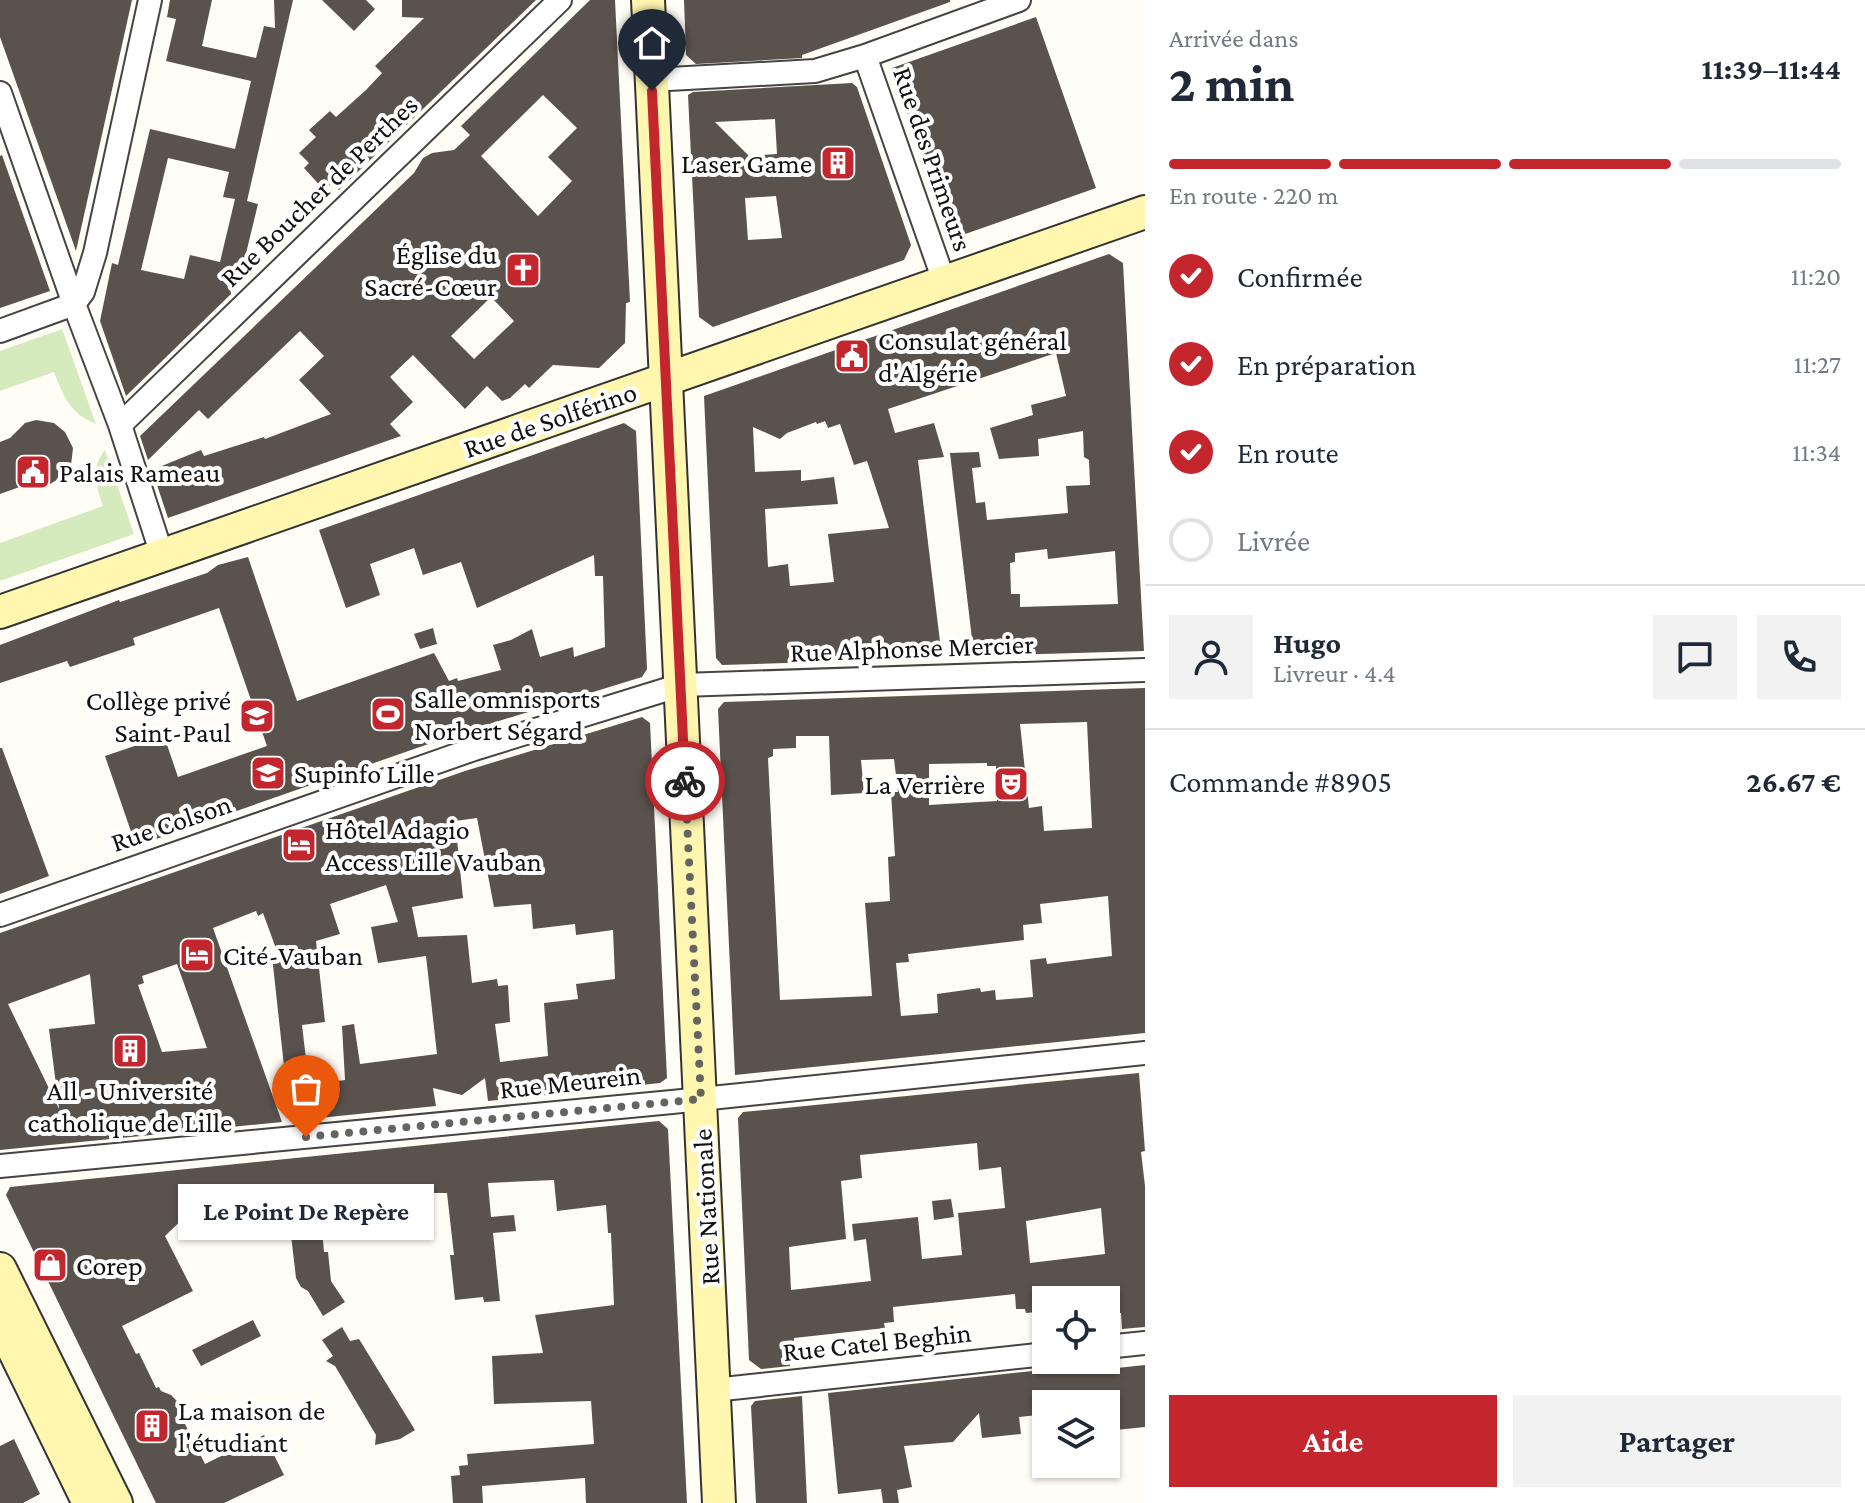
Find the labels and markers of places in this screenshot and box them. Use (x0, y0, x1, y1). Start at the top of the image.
pin (618, 9, 686, 91)
building icon: Laser Game (819, 144, 857, 182)
place label: Laser Game (681, 148, 812, 179)
place label: Église du Sacré-Cœur (364, 239, 497, 302)
church icon: Église du Sacré-Cœur (504, 251, 542, 289)
place label: Consulat général d'Algérie (878, 325, 1067, 388)
public building icon: Consulat général d'Algérie (833, 337, 871, 375)
public building icon: Palais Rameau (14, 453, 52, 491)
place label: Palais Rameau (59, 457, 221, 488)
place label: Salle omnisports Norbert Ségard (414, 683, 601, 746)
place label: Collège privé Saint-Paul (86, 685, 231, 748)
sports icon: Salle omnisports Norbert Ségard (369, 695, 407, 733)
school or university icon: Collège privé Saint-Paul (238, 697, 276, 735)
school or university icon: Supinfo Lille (249, 754, 287, 792)
place label: Supinfo Lille (294, 758, 435, 789)
theatre icon: La Verrière (992, 765, 1030, 803)
place label: La Verrière (865, 769, 985, 800)
place label: Hôtel Adagio Access Lille Vauban (325, 814, 542, 877)
hotel icon: Hôtel Adagio Access Lille Vauban (280, 826, 318, 864)
hotel icon: Cité-Vauban (178, 936, 216, 974)
place label: Cité-Vauban (223, 940, 363, 971)
building icon: All - Université catholique de Lille (111, 1032, 149, 1070)
pin (272, 1055, 340, 1137)
place label: All - Université catholique de Lille (28, 1075, 232, 1138)
callout: Le Point De Repère (178, 1185, 434, 1241)
shop icon: Corep (31, 1246, 69, 1284)
place label: Corep (76, 1250, 143, 1281)
place label: La maison de l'étudiant (178, 1395, 325, 1458)
building icon: La maison de l'étudiant (133, 1407, 171, 1445)

